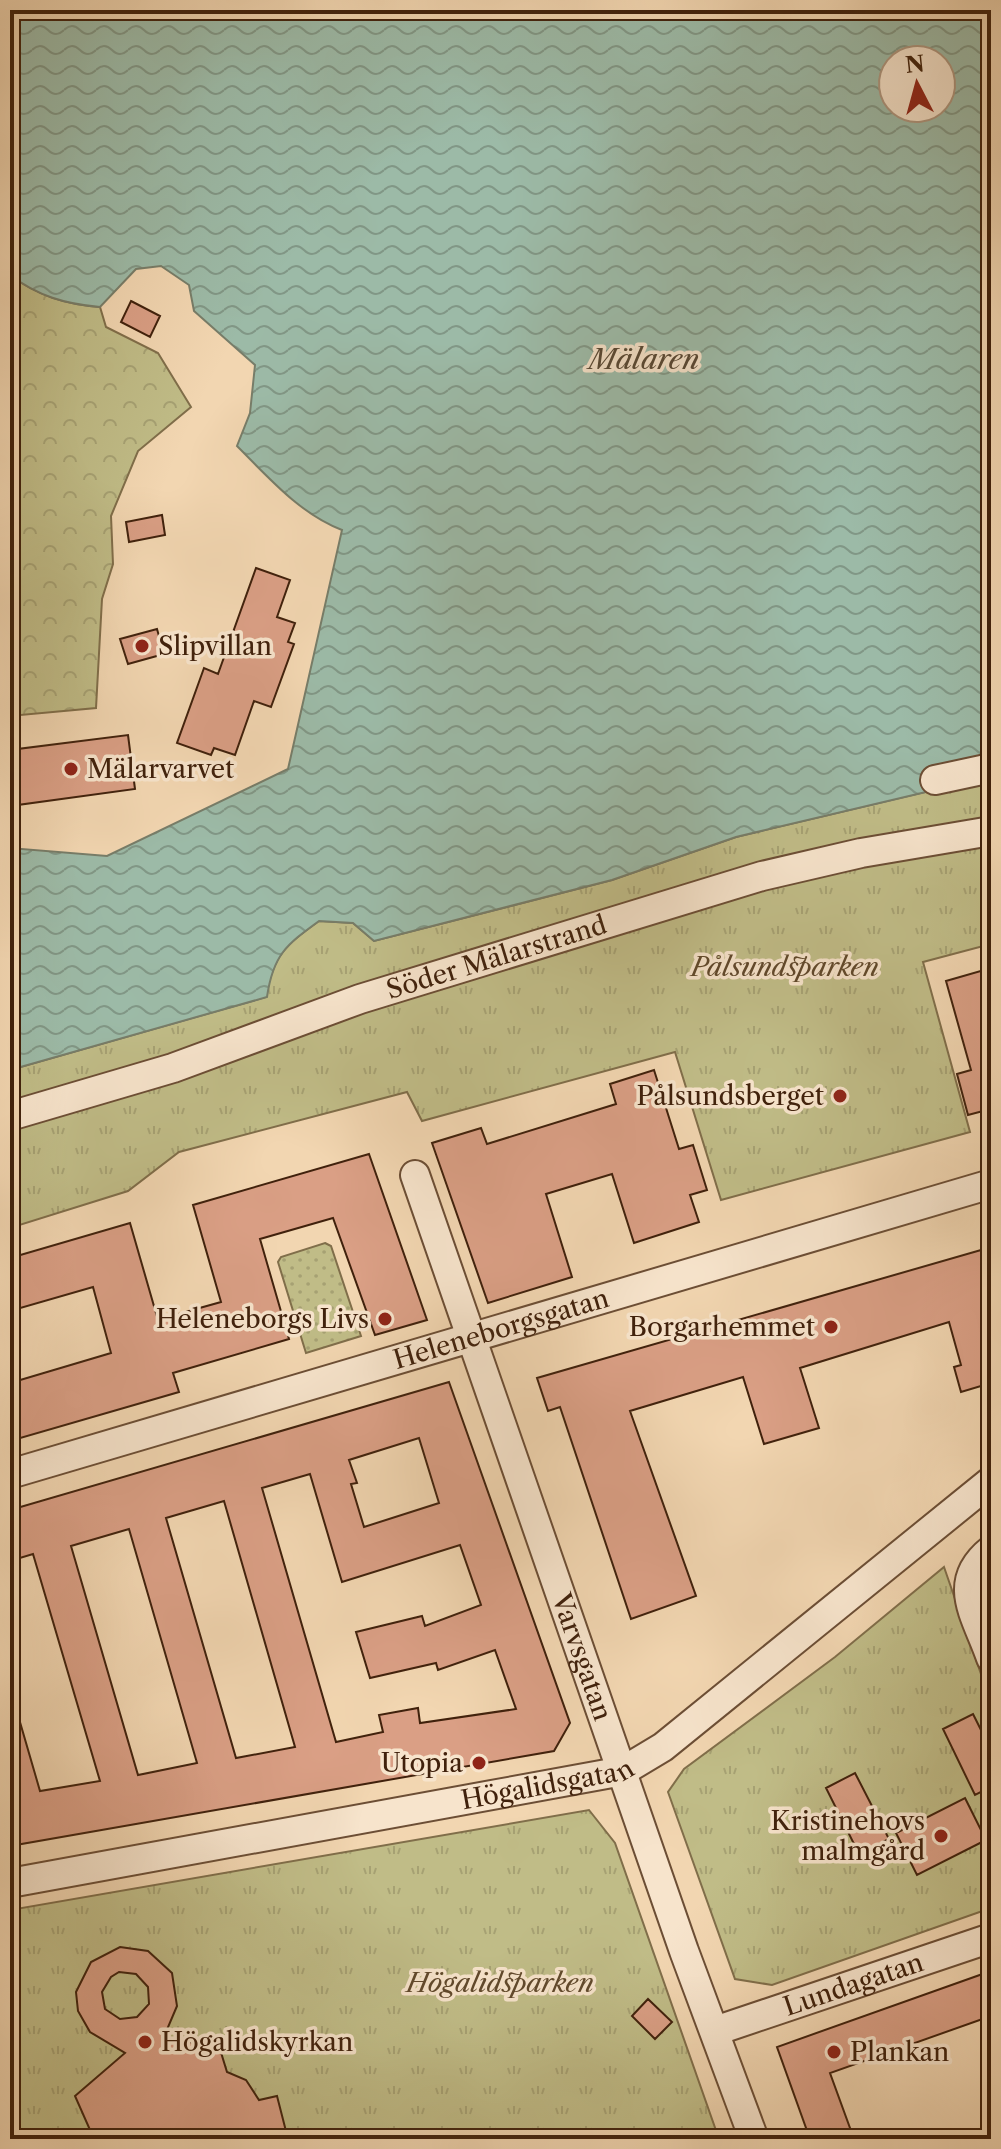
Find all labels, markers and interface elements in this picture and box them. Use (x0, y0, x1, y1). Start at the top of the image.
north arrow (877, 44, 957, 124)
text: N (904, 50, 926, 79)
water label: Mälaren (586, 342, 699, 376)
place label: Slipvillan (158, 630, 272, 662)
marker: Slipvillan (133, 637, 151, 655)
place label: Mälarvarvet (87, 753, 235, 785)
marker: Mälarvarvet (62, 760, 80, 778)
street label: Söder Mälarstrand (383, 908, 611, 1006)
park label: Pålsundsparken (689, 951, 879, 983)
place label: Pålsundsberget (637, 1080, 825, 1112)
marker: Pålsundsberget (831, 1087, 849, 1105)
street label: Heleneborgsgatan (389, 1282, 613, 1376)
place label: Heleneborgs Livs (156, 1303, 369, 1335)
marker: Heleneborgs Livs (376, 1310, 394, 1328)
place label: Borgarhemmet (629, 1311, 816, 1343)
marker: Borgarhemmet (822, 1318, 840, 1336)
street label: Varvsgatan (545, 1588, 619, 1725)
place label: Utopia (381, 1747, 463, 1779)
street label: Högalidsgatan (458, 1752, 640, 1816)
marker: Utopia (470, 1754, 488, 1772)
place label: Kristinehovs malmgård (770, 1805, 925, 1867)
marker: Kristinehovs malmgård (932, 1827, 950, 1845)
street label: Lundagatan (779, 1946, 927, 2023)
park label: Högalidsparken (404, 1967, 594, 1999)
place label: Högalidskyrkan (161, 2026, 353, 2058)
marker: Högalidskyrkan (136, 2033, 154, 2051)
place label: Plankan (850, 2036, 949, 2068)
marker: Plankan (825, 2043, 843, 2061)

